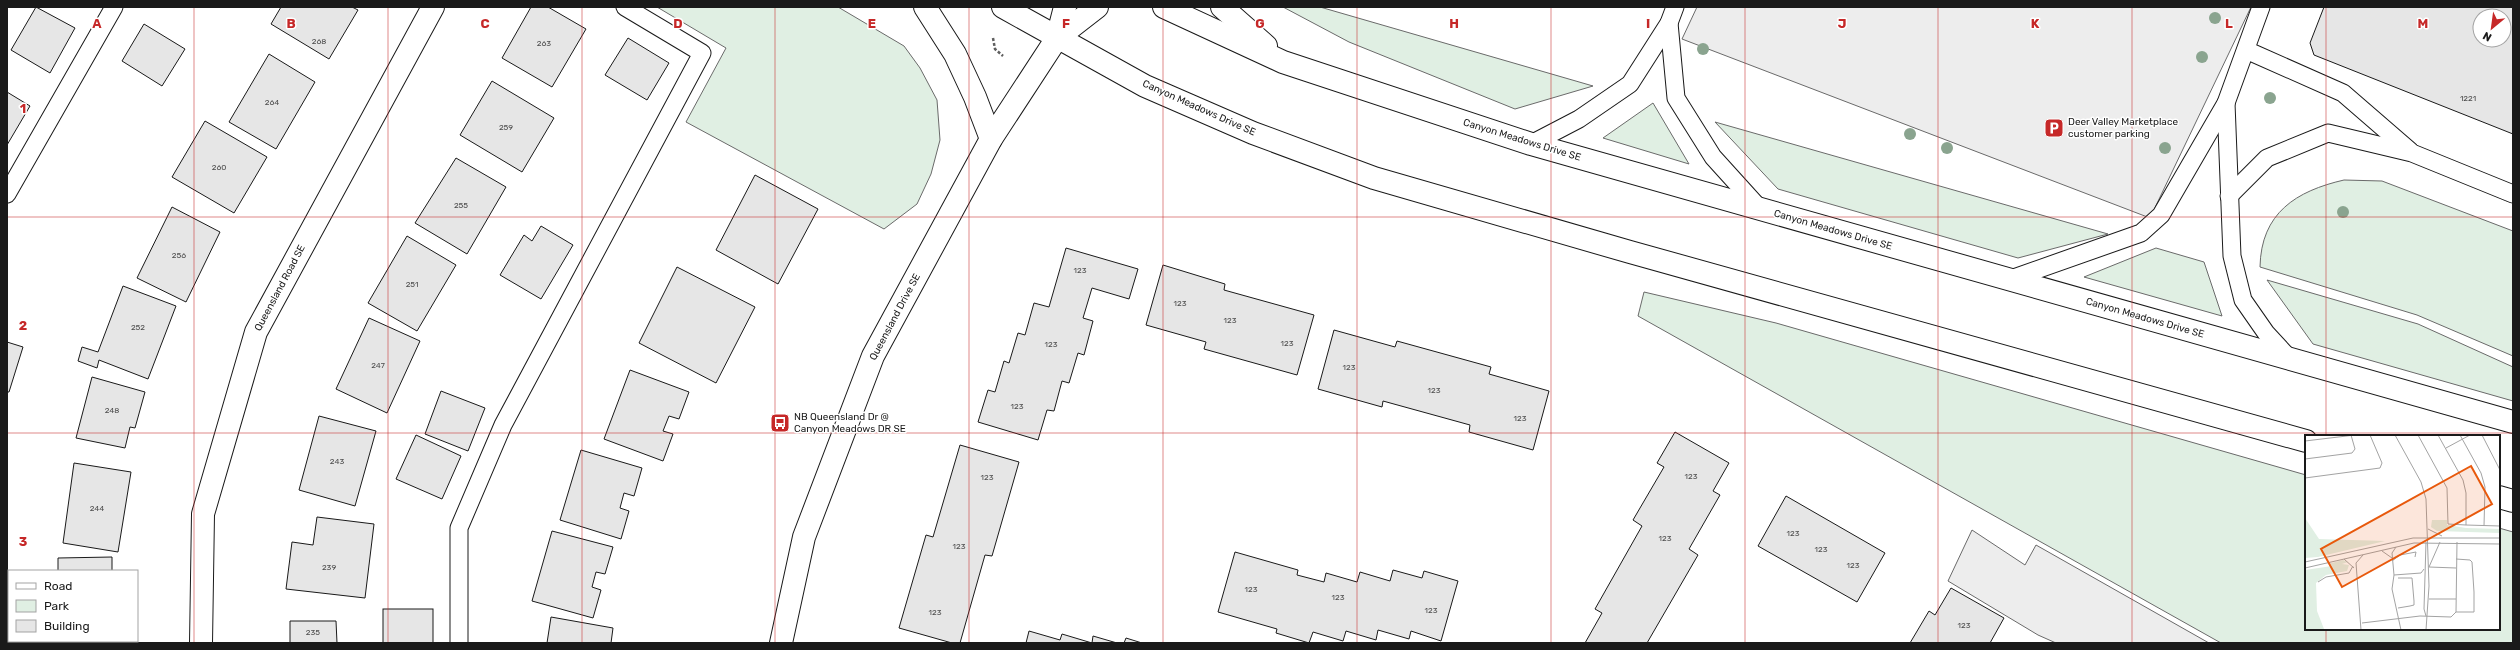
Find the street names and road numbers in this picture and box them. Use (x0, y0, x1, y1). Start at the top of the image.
street label: Canyon Meadows Drive SE (1141, 78, 1257, 138)
street label: Canyon Meadows Drive SE (1462, 116, 1582, 164)
street label: Canyon Meadows Drive SE (1772, 207, 1894, 253)
street label: Queensland Road SE (252, 243, 308, 333)
street label: Queensland Drive SE (867, 272, 923, 362)
street label: Canyon Meadows Drive SE (2084, 295, 2206, 341)

